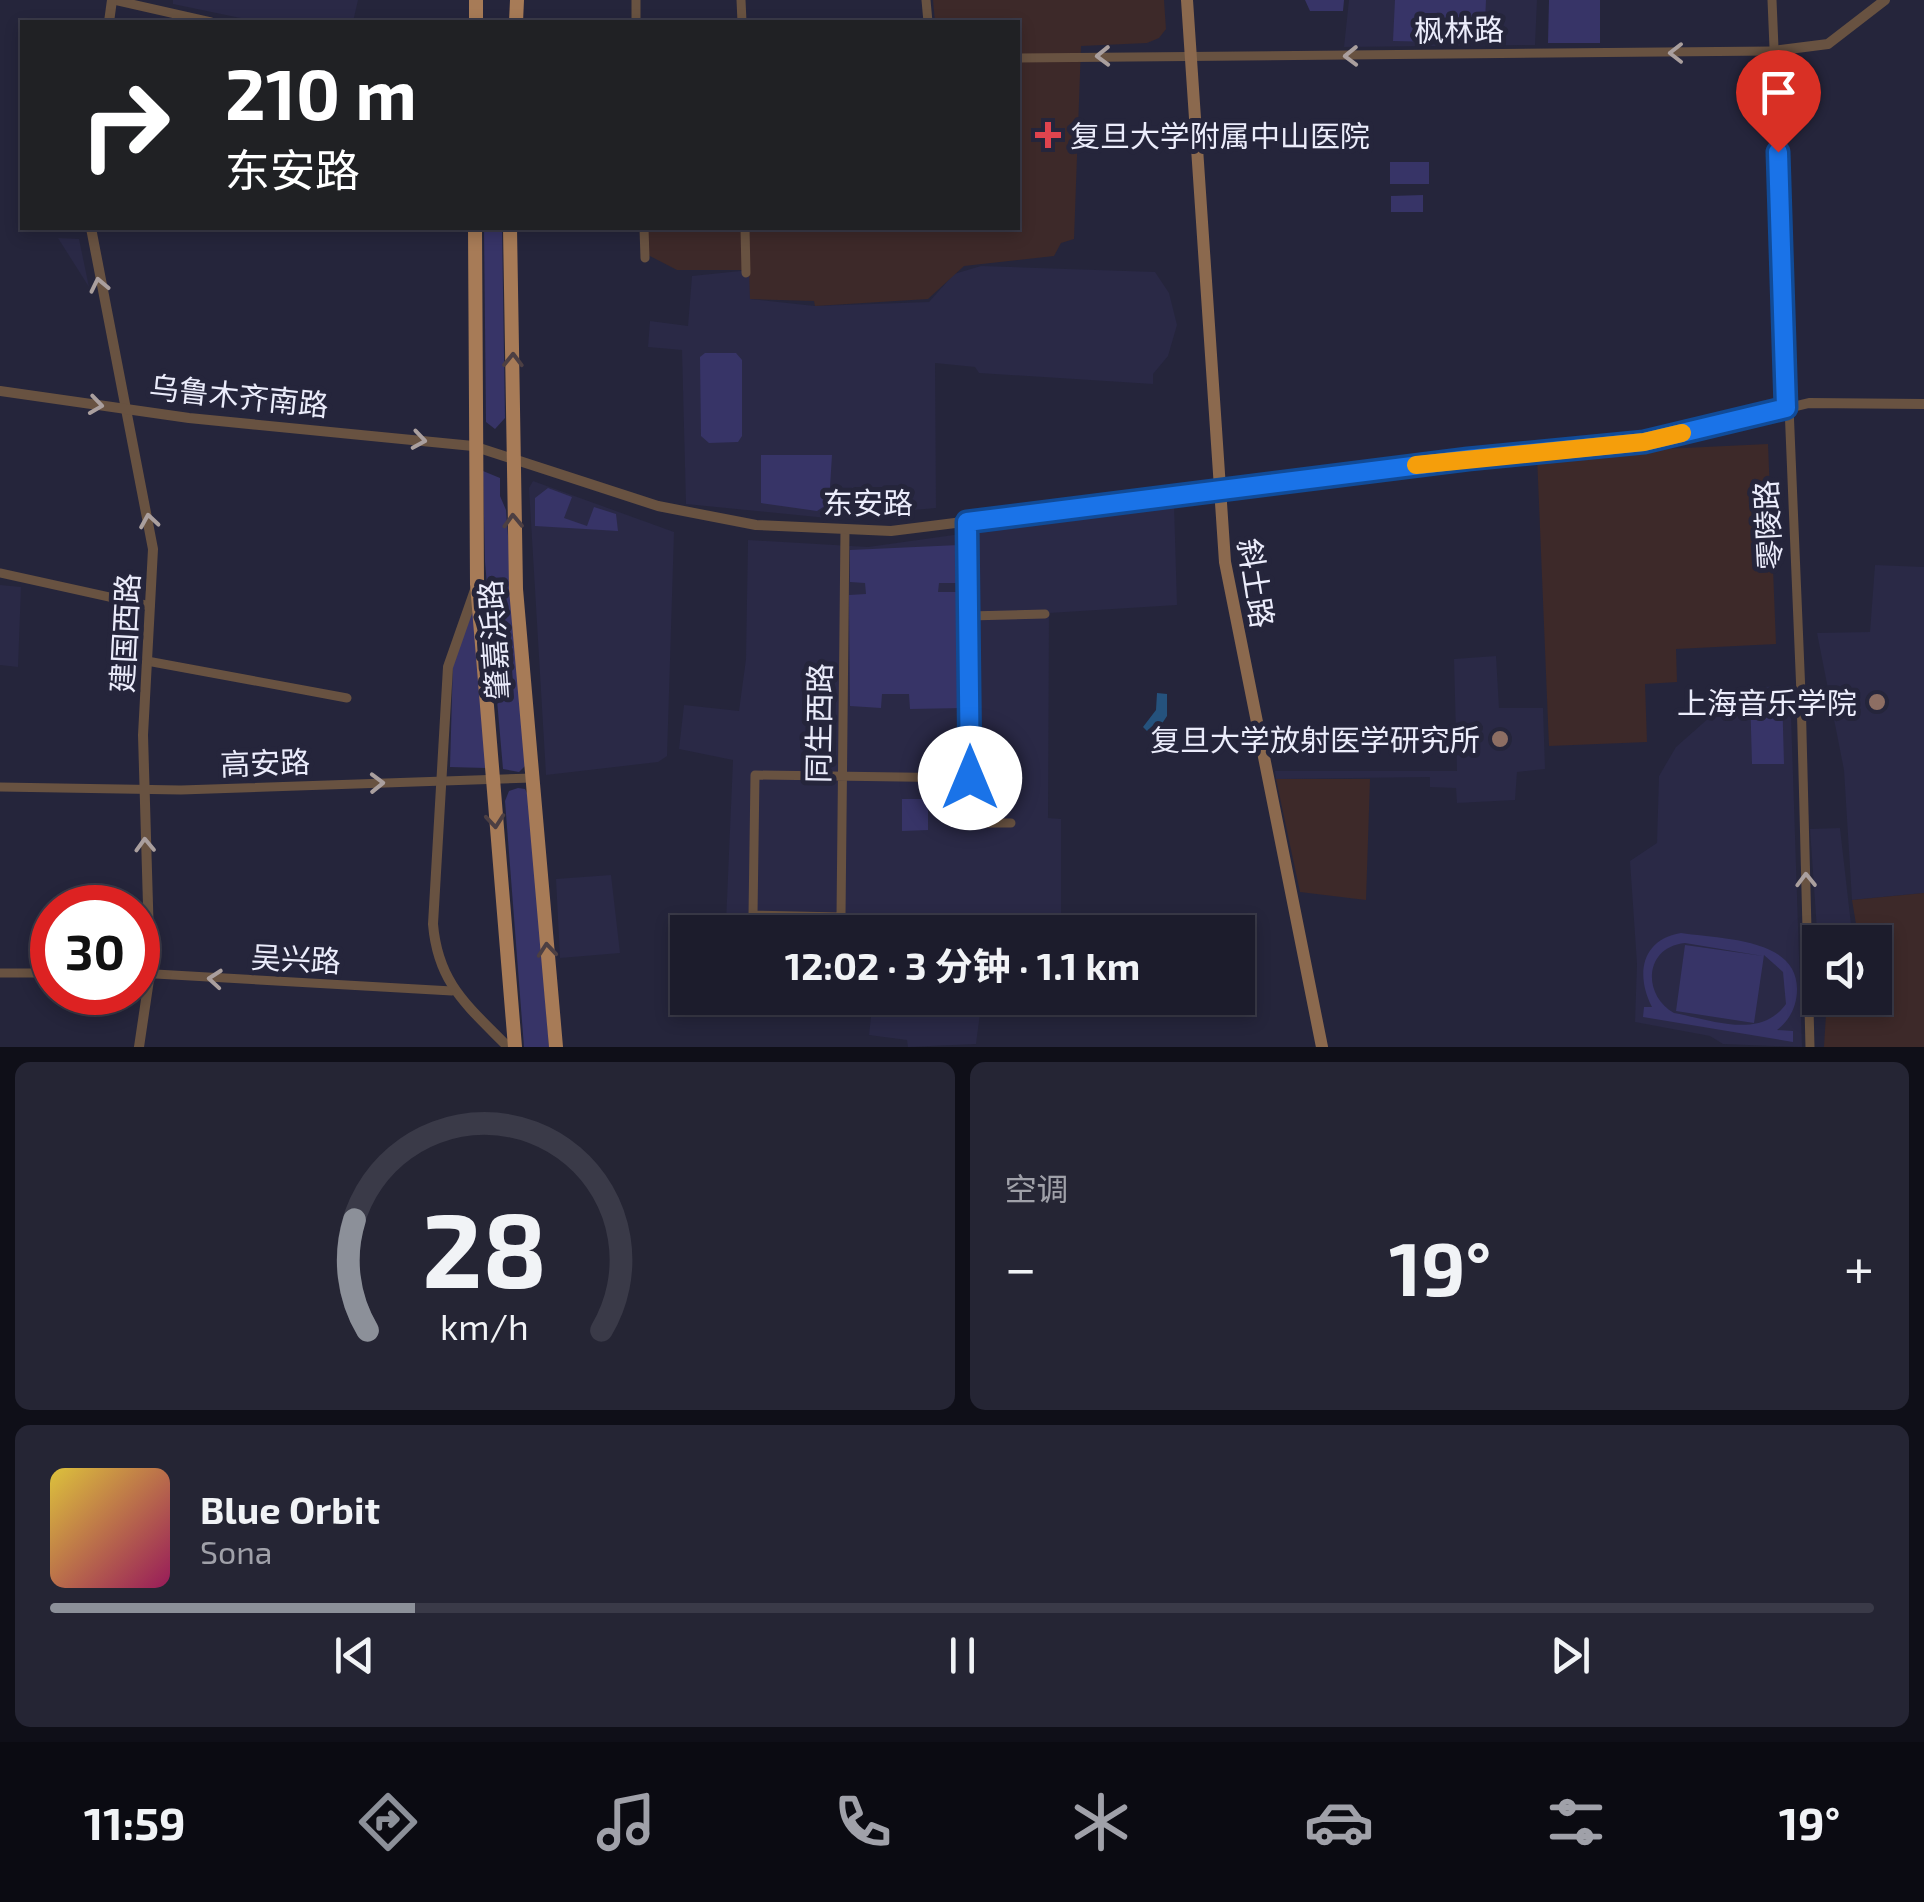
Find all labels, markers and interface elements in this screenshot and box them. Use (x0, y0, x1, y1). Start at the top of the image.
street label: 枫林路 (1414, 10, 1504, 48)
one-way arrow (1667, 42, 1682, 64)
one-way arrow (1342, 45, 1358, 66)
one-way arrow (1095, 46, 1111, 67)
text: 210 m (225, 50, 417, 134)
pin (1736, 50, 1821, 153)
icon: right (60, 60, 190, 190)
icon: arrive (1751, 65, 1806, 120)
place label: 复旦大学附属中山医院 (1070, 117, 1370, 153)
marker: 复旦大学附属中山医院 (1035, 122, 1061, 148)
text: 东安路 (225, 142, 360, 196)
one-way arrow (90, 277, 111, 294)
one-way arrow (502, 352, 523, 368)
street label: 乌鲁木齐南路 (148, 368, 330, 422)
one-way arrow (88, 393, 105, 414)
one-way arrow (411, 429, 428, 450)
street label: 零陵路 (1747, 479, 1787, 571)
street label: 东安路 (823, 484, 913, 520)
one-way arrow (139, 513, 160, 529)
one-way arrow (503, 513, 524, 529)
street label: 斜土路 (1232, 536, 1282, 630)
street label: 建国西路 (103, 572, 145, 694)
street label: 肇嘉浜路 (471, 579, 515, 701)
street label: 同生西路 (799, 663, 837, 783)
place label: 上海音乐学院 (1677, 684, 1857, 720)
marker: 上海音乐学院 (1866, 691, 1888, 713)
place label: 复旦大学放射医学研究所 (1150, 721, 1480, 757)
position arrow (918, 726, 1022, 830)
marker: 复旦大学放射医学研究所 (1489, 728, 1511, 750)
street label: 高安路 (219, 742, 311, 782)
one-way arrow (370, 773, 386, 794)
one-way arrow (483, 813, 505, 829)
one-way arrow (134, 837, 155, 853)
one-way arrow (1795, 871, 1816, 887)
speed limit sign: 30 (30, 885, 160, 1015)
map controls (1802, 925, 1892, 1015)
button: sound (1802, 925, 1892, 1015)
street label: 吴兴路 (250, 938, 342, 978)
one-way arrow (537, 941, 559, 957)
text: 12:02 · 3 分钟 · 1.1 km (785, 942, 1140, 988)
one-way arrow (206, 968, 222, 990)
text: 空调 (1005, 1169, 1069, 1207)
text: 28 (422, 1184, 547, 1309)
text: 19° (1389, 1221, 1491, 1311)
text: − (1005, 1233, 1037, 1299)
text: + (1844, 1233, 1874, 1299)
text: km/h (440, 1304, 529, 1347)
text: Blue Orbit (200, 1486, 380, 1532)
text: Sona (200, 1532, 272, 1570)
icon: previous (327, 1628, 382, 1683)
icon: pause (935, 1628, 990, 1683)
icon: next (1543, 1628, 1598, 1683)
icon: directions (353, 1787, 423, 1857)
icon: music (591, 1787, 661, 1857)
icon: phone (828, 1787, 898, 1857)
icon: climate (1066, 1787, 1136, 1857)
icon: car (1304, 1787, 1374, 1857)
icon: filters (1541, 1787, 1611, 1857)
text: 11:59 (84, 1795, 186, 1849)
text: 19° (1779, 1795, 1840, 1849)

